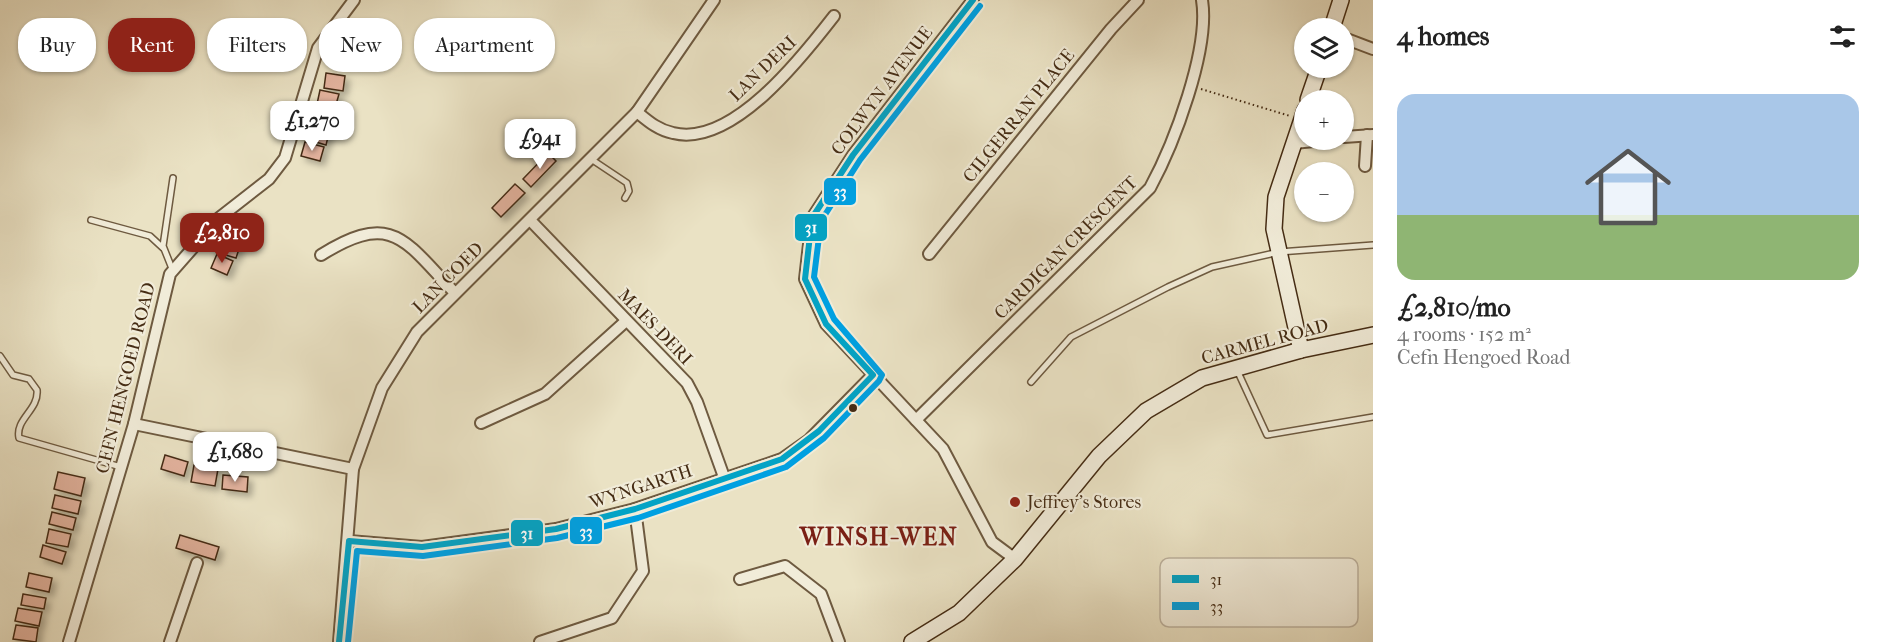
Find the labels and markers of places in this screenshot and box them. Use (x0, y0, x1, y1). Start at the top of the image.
pin: £1,270 (263, 101, 361, 152)
pin: £941 (504, 119, 576, 170)
pin: £2,810 (173, 213, 271, 264)
unlabelled marker (847, 402, 859, 414)
pin: £1,680 (186, 432, 284, 483)
place label: Jeffrey's Stores (1025, 492, 1141, 513)
marker: Jeffrey's Stores (1008, 495, 1022, 509)

